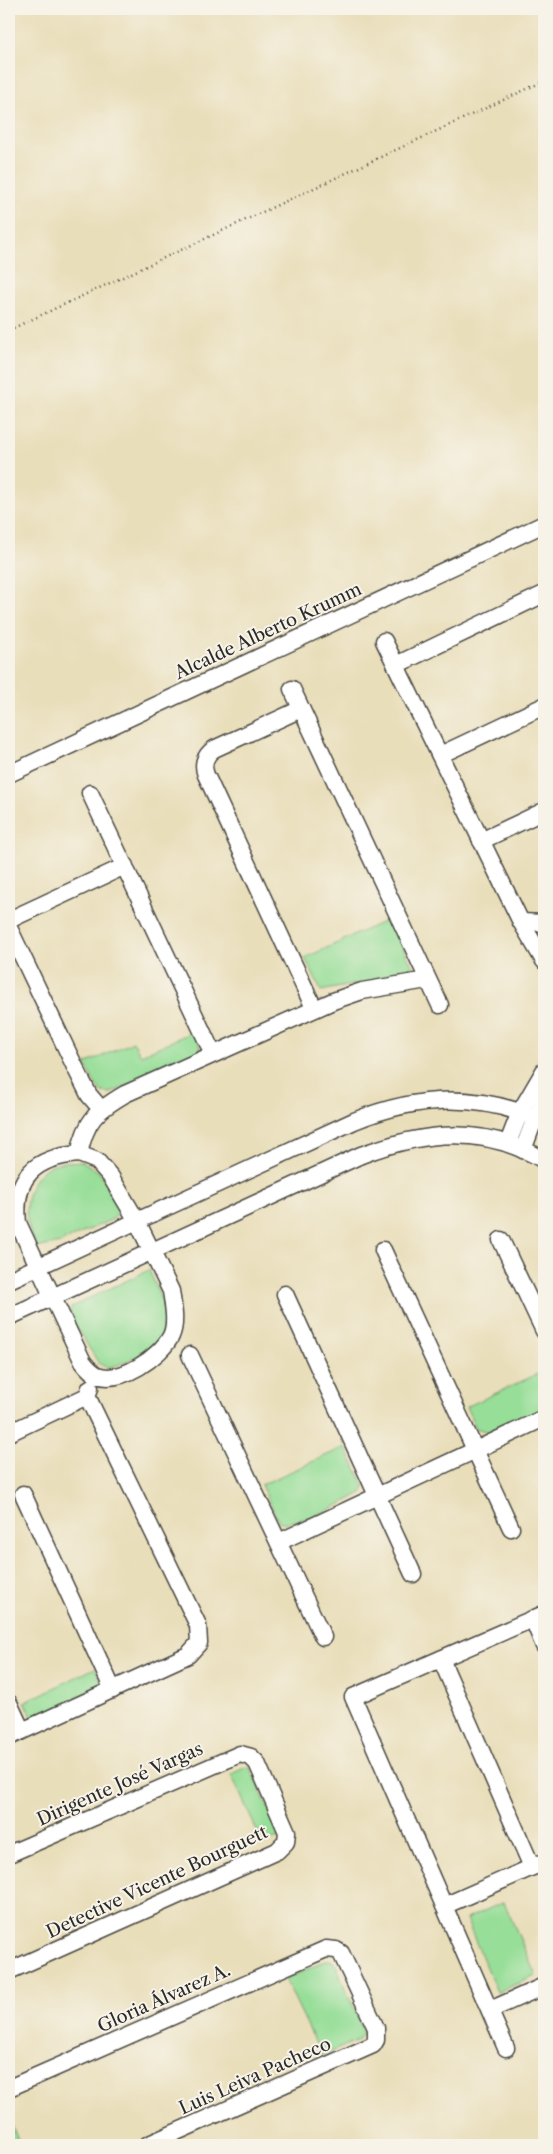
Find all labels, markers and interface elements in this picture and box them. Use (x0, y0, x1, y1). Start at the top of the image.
street label: Alcalde Alberto Krumm (170, 578, 365, 684)
street label: Dirigente José Vargas (34, 1737, 206, 1831)
street label: Detective Vicente Bourguett (43, 1821, 272, 1943)
street label: Gloria Álvarez A. (94, 1958, 234, 2037)
street label: Luis Leiva Pacheco (176, 2033, 334, 2119)

